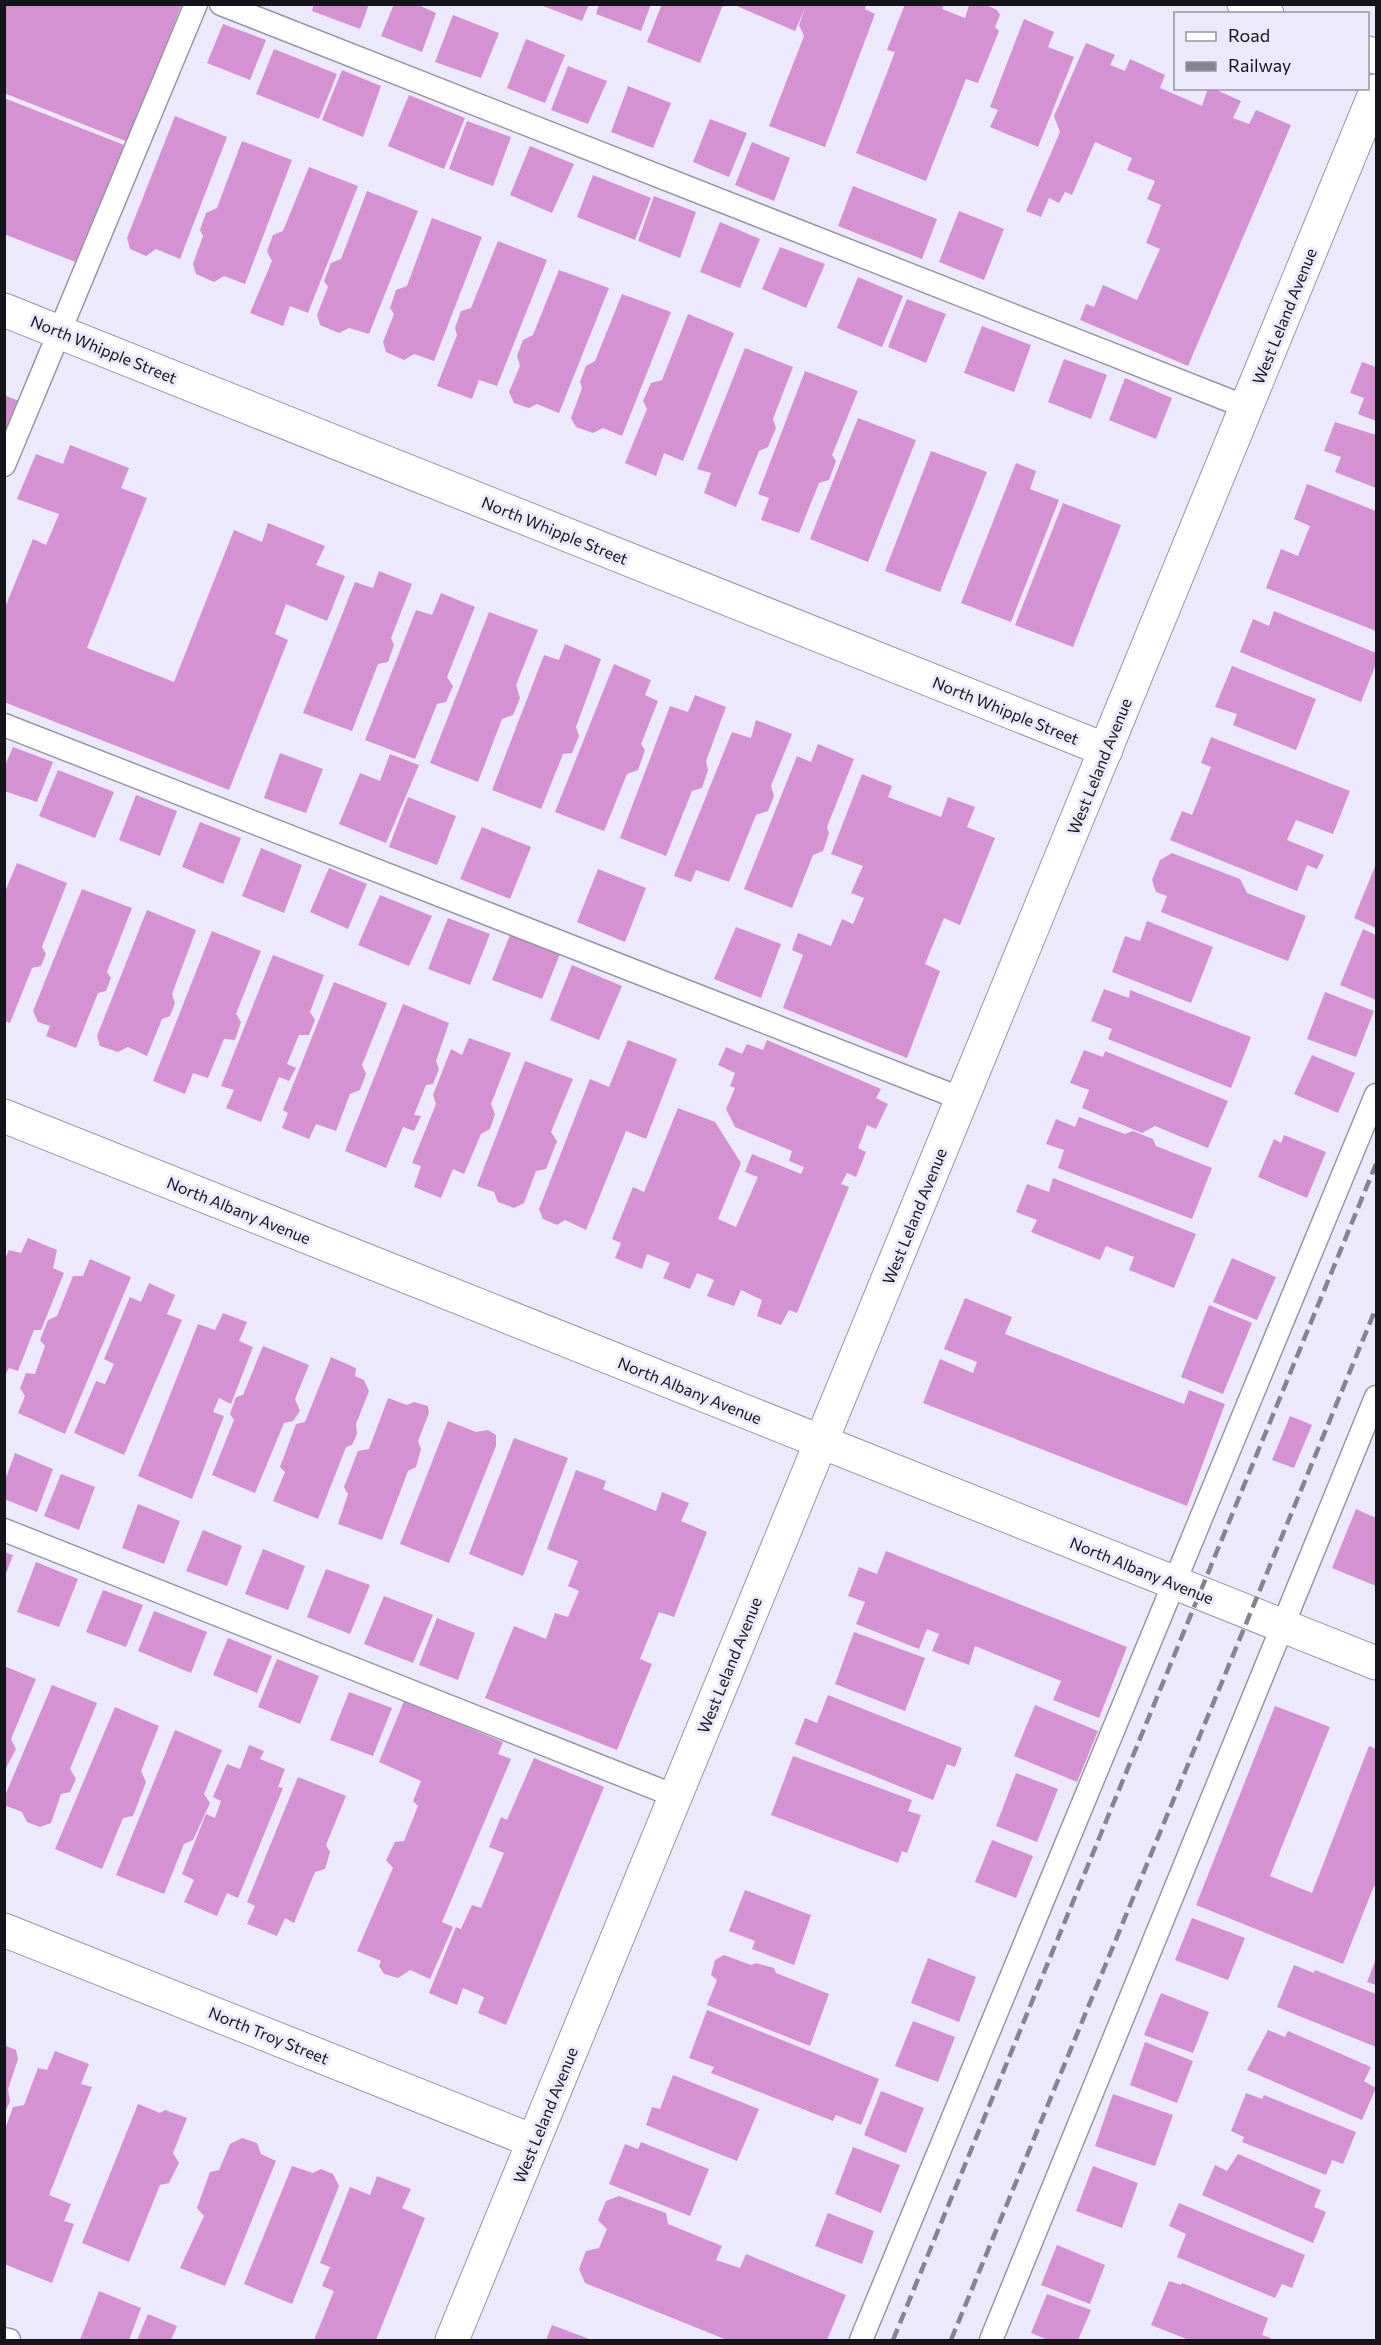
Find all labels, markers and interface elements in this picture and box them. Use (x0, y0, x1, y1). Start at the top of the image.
legend (1174, 12, 1369, 90)
text: Road (1228, 24, 1270, 46)
text: Railway (1228, 54, 1291, 76)
street label: West Leland Avenue (1248, 245, 1320, 387)
street label: North Whipple Street (28, 311, 180, 387)
street label: North Whipple Street (479, 492, 631, 568)
street label: North Whipple Street (930, 672, 1082, 748)
street label: West Leland Avenue (1063, 695, 1135, 837)
street label: West Leland Avenue (878, 1145, 950, 1287)
street label: North Albany Avenue (164, 1172, 314, 1248)
street label: North Albany Avenue (615, 1352, 765, 1428)
street label: North Albany Avenue (1067, 1532, 1217, 1608)
street label: West Leland Avenue (693, 1594, 765, 1736)
street label: North Troy Street (206, 2002, 332, 2068)
street label: West Leland Avenue (509, 2044, 581, 2186)

